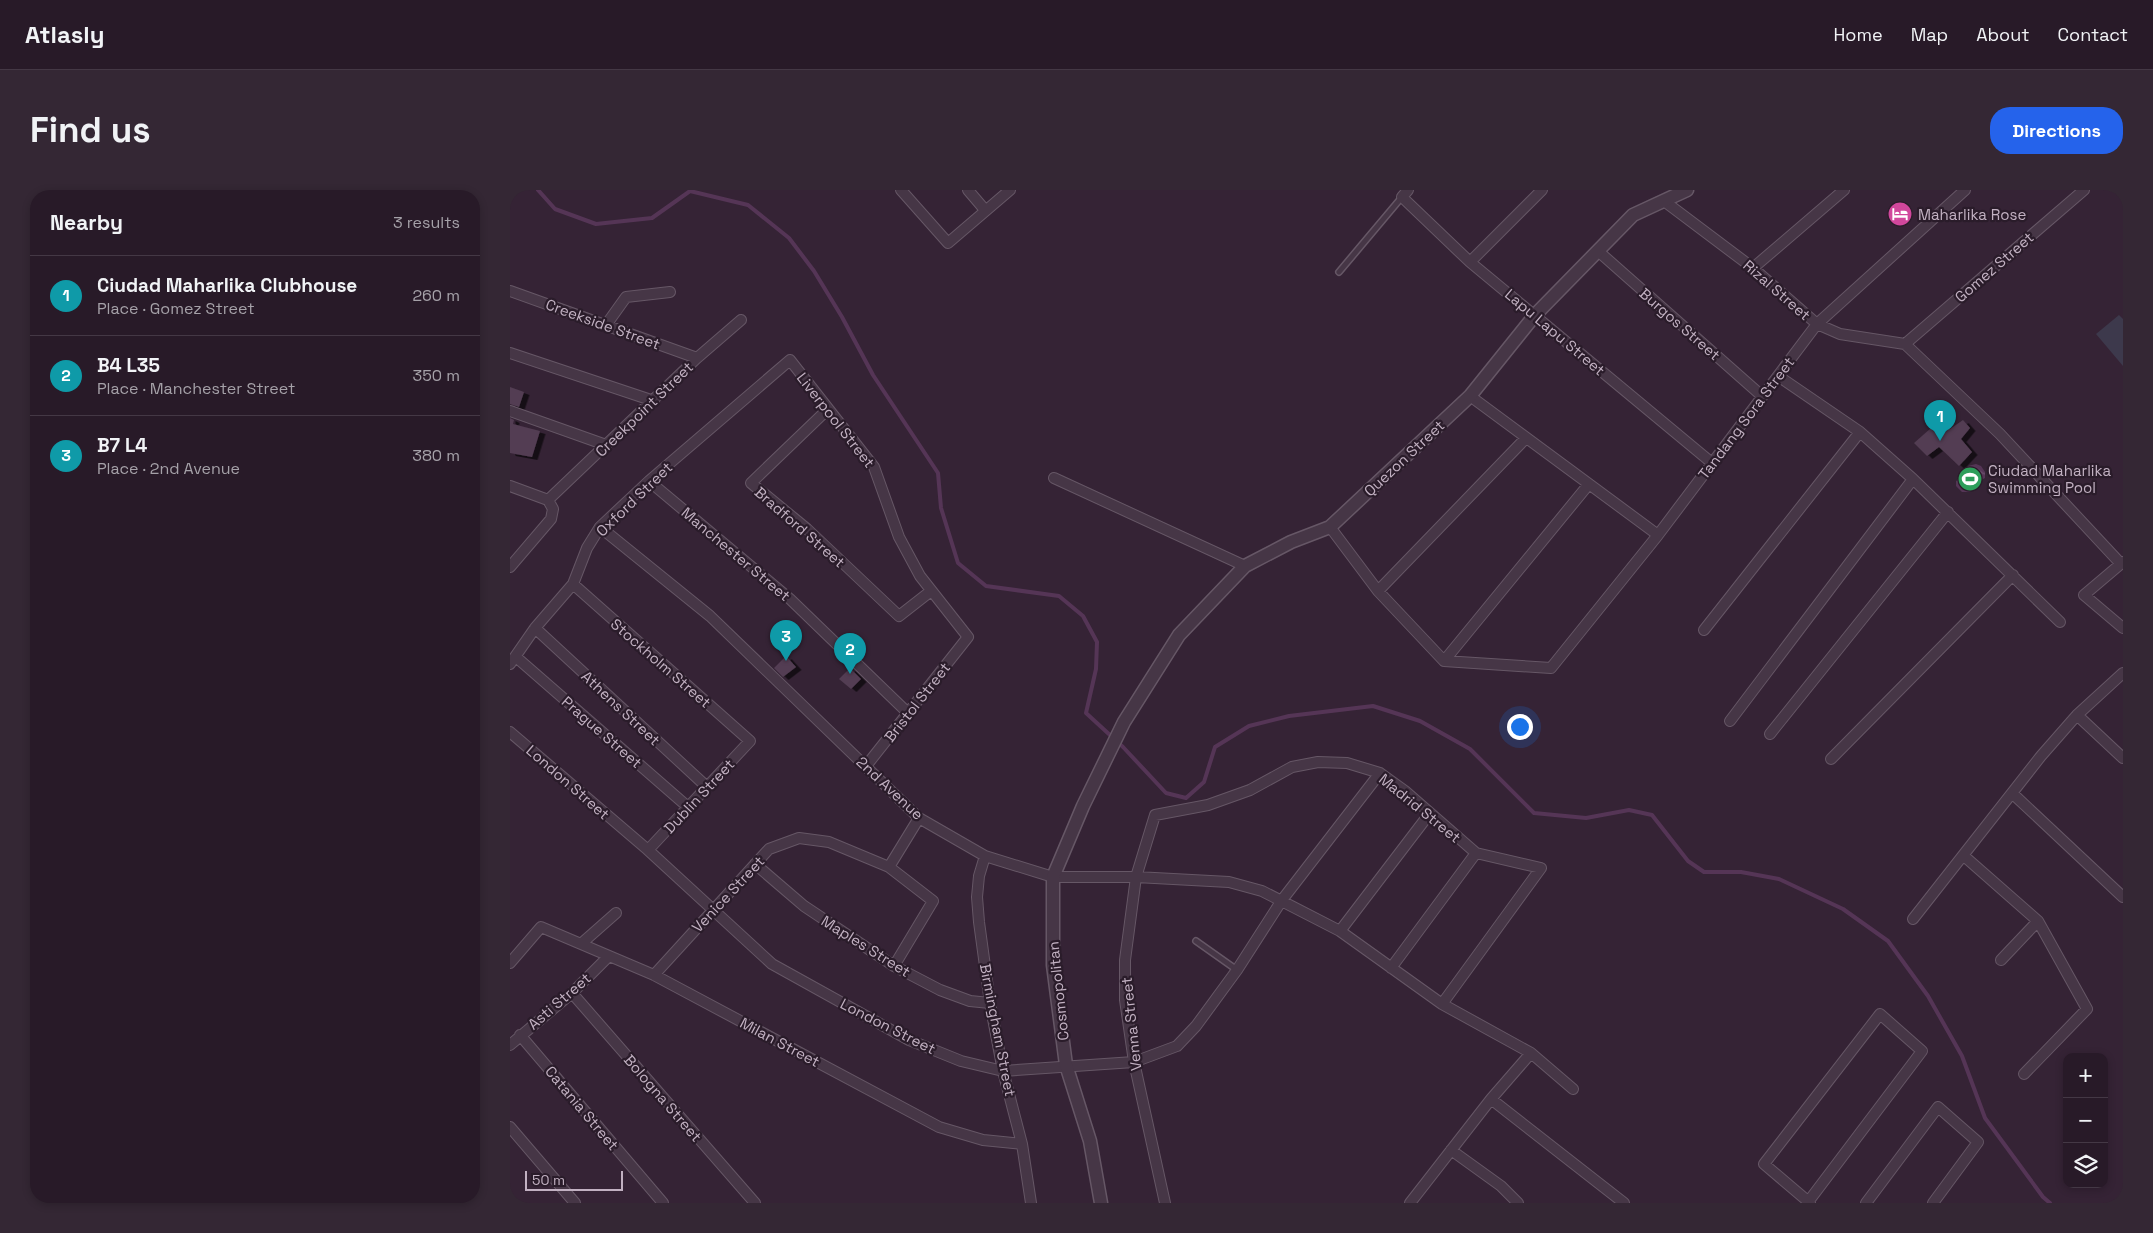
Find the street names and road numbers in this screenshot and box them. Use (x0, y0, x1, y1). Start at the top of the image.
street label: Gomez Street (1951, 228, 2037, 306)
street label: Rizal Street (1739, 256, 1815, 324)
street label: Burgos Street (1636, 284, 1724, 364)
street label: Lapu Lapu Street (1501, 285, 1609, 379)
street label: Creekside Street (543, 294, 663, 354)
street label: Tandang Sora Street (1694, 353, 1798, 483)
street label: Creekpoint Street (591, 357, 697, 461)
street label: Liverpool Street (793, 369, 879, 472)
street label: Quezon Street (1360, 416, 1448, 500)
street label: Oxford Street (592, 458, 676, 540)
street label: Bradford Street (751, 483, 849, 572)
street label: Manchester Street (678, 503, 794, 605)
street label: Stockholm Street (607, 614, 715, 712)
street label: Bristol Street (880, 658, 954, 746)
street label: Athens Street (578, 667, 664, 749)
street label: Prague Street (558, 692, 646, 772)
street label: London Street (522, 741, 614, 823)
street label: 2nd Avenue (853, 752, 927, 824)
street label: Dublin Street (660, 755, 738, 837)
street label: Madrid Street (1375, 769, 1465, 847)
street label: Venice Street (688, 852, 768, 936)
street label: Maples Street (818, 911, 914, 981)
street label: Cosmopolitan (1043, 940, 1073, 1042)
street label: Birmingham Street (976, 962, 1020, 1098)
street label: Asti Street (524, 968, 595, 1034)
street label: Venna Street (1117, 976, 1145, 1072)
street label: London Street (837, 994, 939, 1058)
street label: Milan Street (737, 1013, 823, 1071)
street label: Bologna Street (620, 1051, 706, 1146)
street label: Catania Street (541, 1062, 623, 1154)

